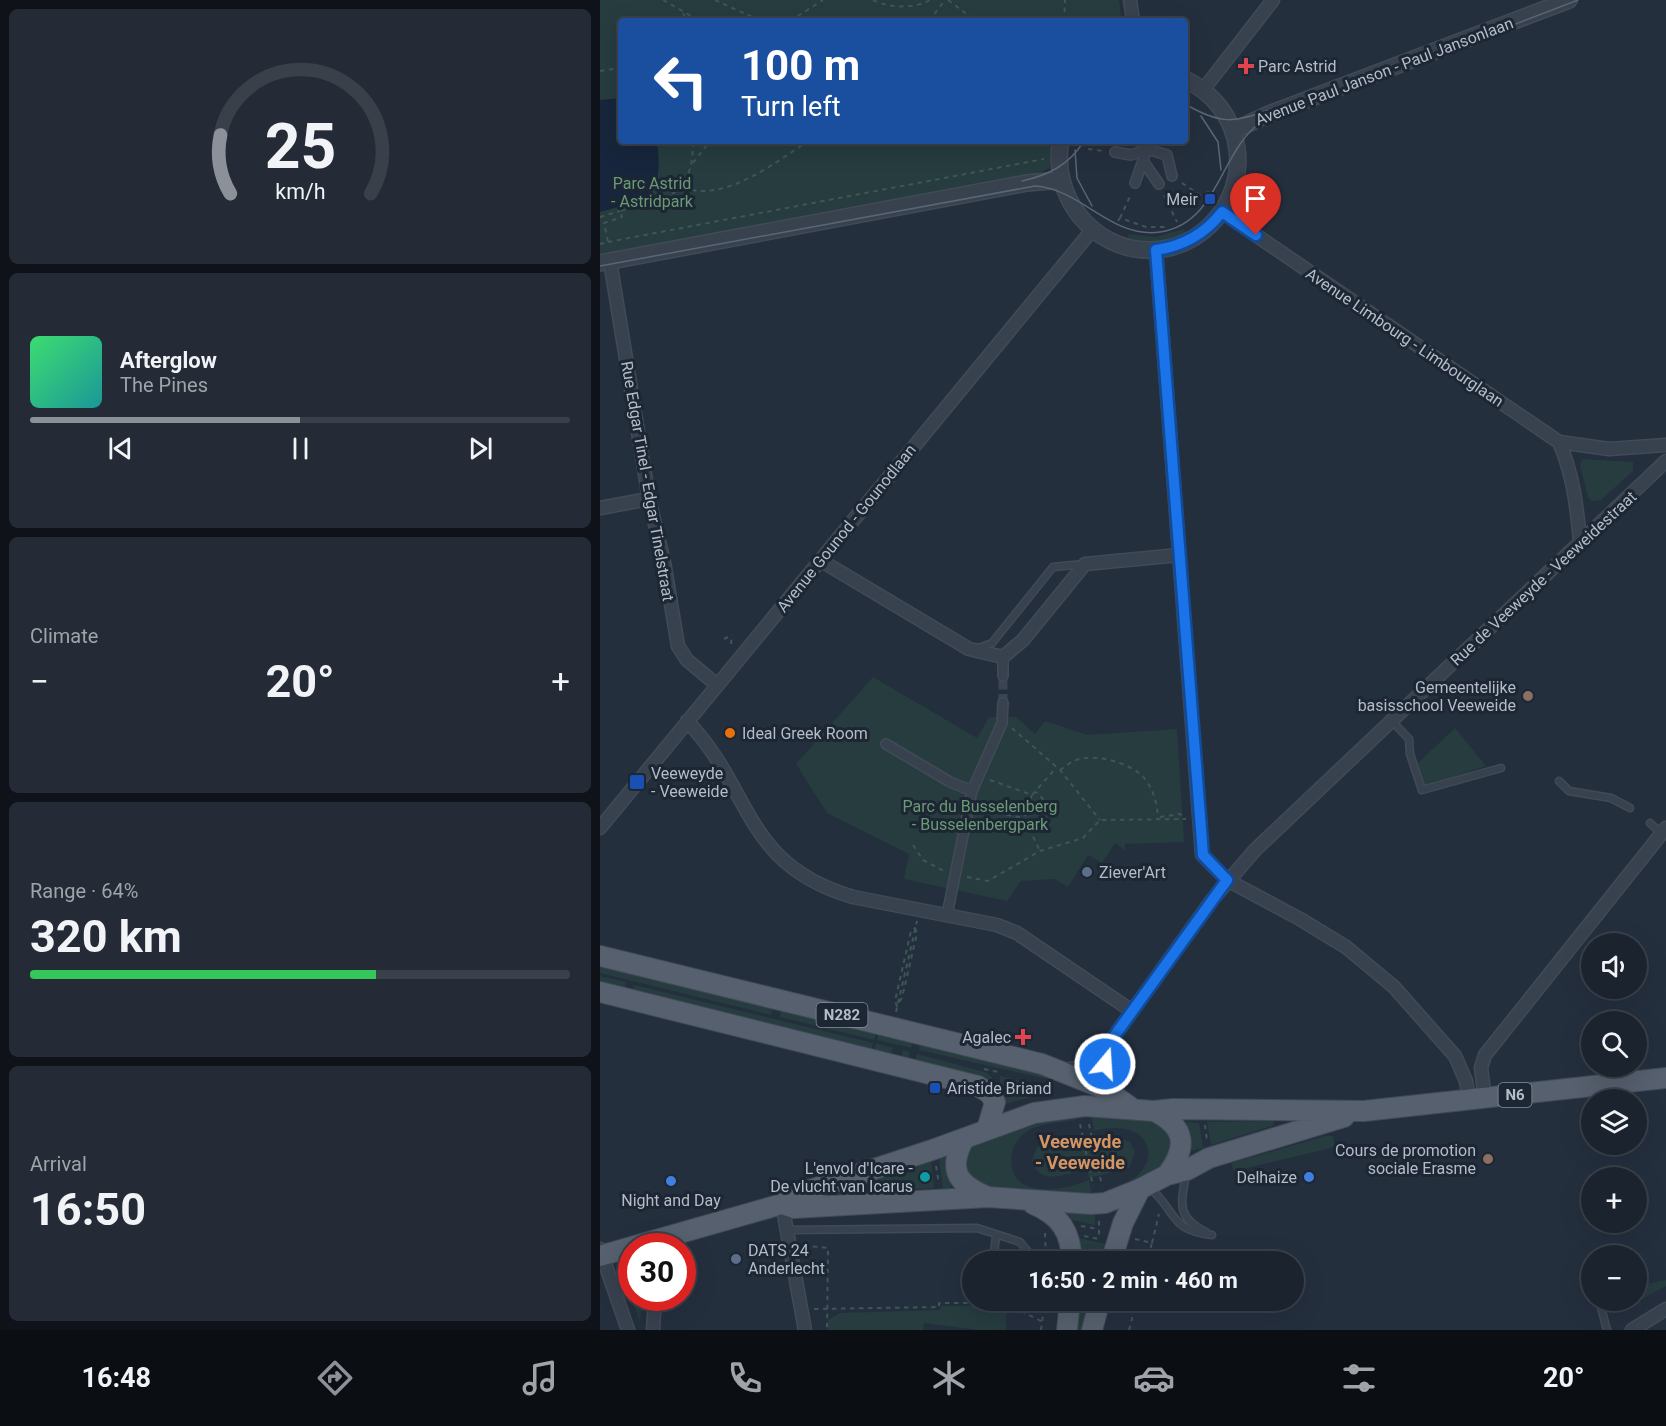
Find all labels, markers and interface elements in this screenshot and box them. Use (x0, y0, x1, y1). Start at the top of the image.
street label: Avenue Paul Janson - Paul Jansonlaan (1253, 13, 1516, 130)
text: 100 m (741, 41, 860, 90)
icon: left (642, 42, 720, 120)
place label: Parc Astrid (1258, 57, 1337, 76)
marker: Parc Astrid (1239, 59, 1253, 73)
text: Turn left (741, 91, 841, 123)
text: 25 (264, 110, 336, 183)
pin (1230, 173, 1281, 235)
park label: Parc Astrid - Astridpark (611, 174, 694, 211)
text: km/h (275, 179, 325, 204)
icon: arrive (1239, 182, 1272, 215)
place label: Meir (1166, 190, 1199, 209)
marker: Meir (1203, 192, 1217, 206)
street label: Avenue Limbourg - Limbourglaan (1302, 264, 1507, 411)
text: Afterglow (120, 348, 217, 373)
street label: Rue Edgar Tinel - Edgar Tinelstraat (617, 360, 678, 603)
text: The Pines (120, 373, 208, 397)
icon: previous (104, 432, 137, 465)
icon: pause (284, 432, 317, 465)
icon: next (464, 432, 497, 465)
street label: Avenue Gounod - Gounodlaan (773, 441, 920, 616)
street label: Rue de Veeweyde - Veeweidestraat (1446, 487, 1640, 670)
text: Climate (30, 624, 98, 648)
text: 20° (265, 655, 335, 708)
text: − (30, 662, 49, 701)
text: + (551, 662, 570, 701)
place label: Gemeentelijke basisschool Veeweide (1358, 678, 1516, 715)
marker: Gemeentelijke basisschool Veeweide (1521, 689, 1535, 703)
place label: Ideal Greek Room (742, 724, 868, 743)
marker: Ideal Greek Room (723, 726, 737, 740)
place label: Veeweyde - Veeweide (651, 764, 728, 801)
marker: Veeweyde - Veeweide (628, 773, 646, 791)
park label: Parc du Busselenberg - Busselenbergpark (903, 797, 1057, 834)
place label: Ziever'Art (1099, 863, 1166, 882)
marker: Ziever'Art (1080, 865, 1094, 879)
text: Range · 64% (30, 879, 138, 903)
text: 320 km (30, 910, 182, 963)
map controls (1581, 933, 1647, 1311)
button: sound (1581, 933, 1647, 999)
road number: N282 (816, 1003, 868, 1027)
button: search (1581, 1011, 1647, 1077)
place label: Agalec (962, 1028, 1011, 1047)
marker: Agalec (1016, 1030, 1030, 1044)
position arrow (1073, 1032, 1137, 1096)
place label: Aristide Briand (947, 1079, 1051, 1098)
marker: Aristide Briand (928, 1081, 942, 1095)
road number: N6 (1498, 1083, 1532, 1107)
button: layers (1581, 1089, 1647, 1155)
district label: Veeweyde - Veeweide (1035, 1131, 1125, 1173)
place label: Cours de promotion sociale Erasme (1335, 1141, 1476, 1178)
text: Arrival (30, 1152, 87, 1176)
marker: Cours de promotion sociale Erasme (1481, 1152, 1495, 1166)
place label: L'envol d'Icare - De vlucht van Icarus (770, 1159, 914, 1196)
button: + (1581, 1167, 1647, 1233)
place label: Delhaize (1236, 1168, 1297, 1187)
marker: L'envol d'Icare - De vlucht van Icarus (918, 1170, 932, 1184)
marker: Delhaize (1302, 1170, 1316, 1184)
marker: Night and Day (664, 1174, 678, 1188)
text: 16:50 (30, 1183, 146, 1236)
place label: Night and Day (621, 1191, 721, 1210)
speed limit sign: 30 (618, 1233, 696, 1311)
place label: DATS 24 Anderlecht (748, 1241, 825, 1278)
button: − (1581, 1245, 1647, 1311)
marker: DATS 24 Anderlecht (729, 1252, 743, 1266)
text: 16:50 · 2 min · 460 m (1028, 1268, 1238, 1293)
icon: directions (314, 1357, 356, 1399)
icon: music (519, 1357, 561, 1399)
icon: phone (724, 1357, 766, 1399)
icon: climate (928, 1357, 970, 1399)
icon: car (1133, 1357, 1175, 1399)
icon: filters (1338, 1357, 1380, 1399)
text: 16:48 (81, 1362, 151, 1394)
text: 20° (1543, 1362, 1585, 1394)

